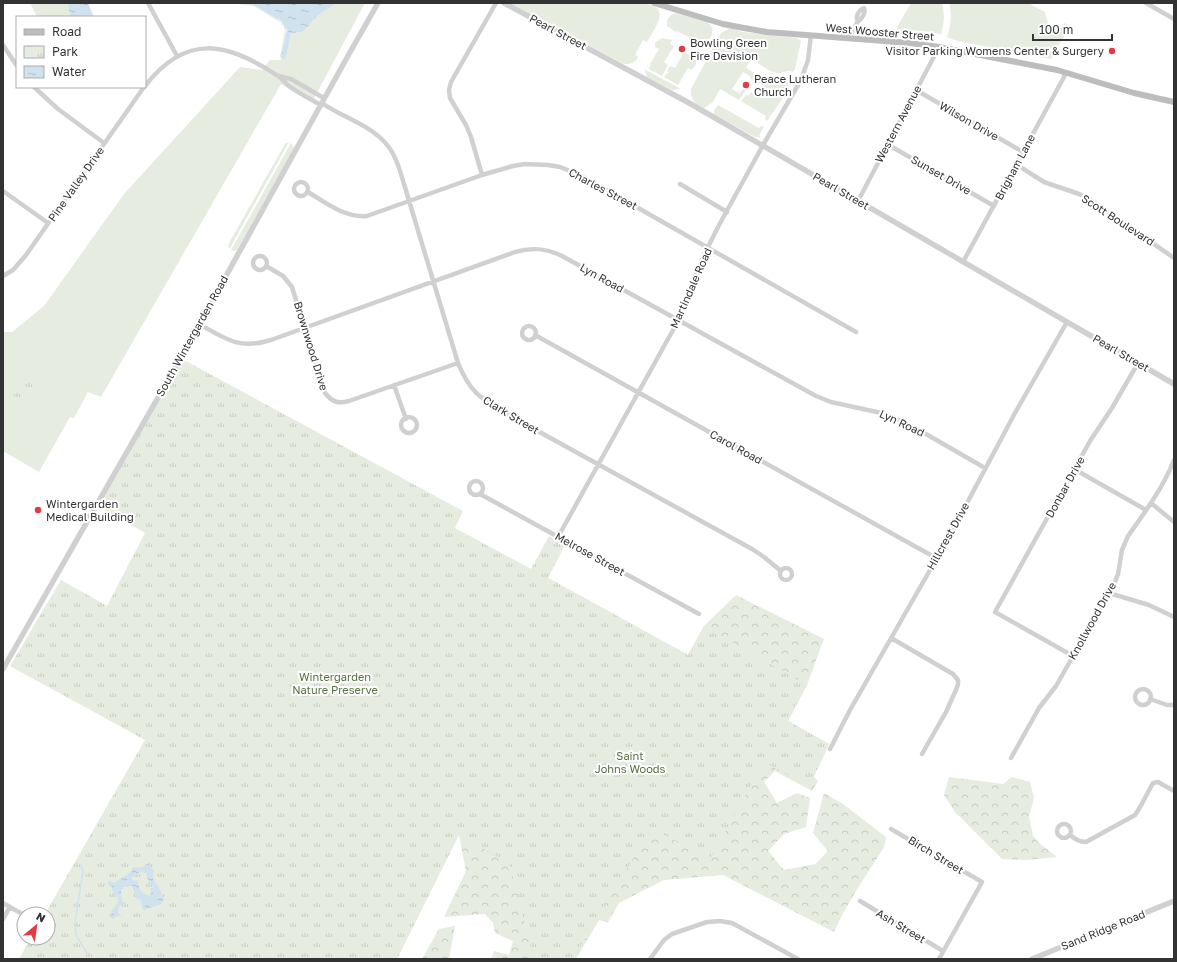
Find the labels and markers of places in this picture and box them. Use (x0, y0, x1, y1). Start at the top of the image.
place label: Bowling Green Fire Devision (690, 36, 767, 62)
marker: Bowling Green Fire Devision (677, 44, 687, 54)
place label: Visitor Parking Womens Center & Surgery (885, 44, 1104, 57)
marker: Visitor Parking Womens Center & Surgery (1107, 46, 1117, 56)
place label: Peace Lutheran Church (754, 72, 836, 98)
marker: Peace Lutheran Church (741, 80, 751, 90)
place label: Wintergarden Medical Building (46, 497, 134, 523)
marker: Wintergarden Medical Building (33, 505, 43, 515)

